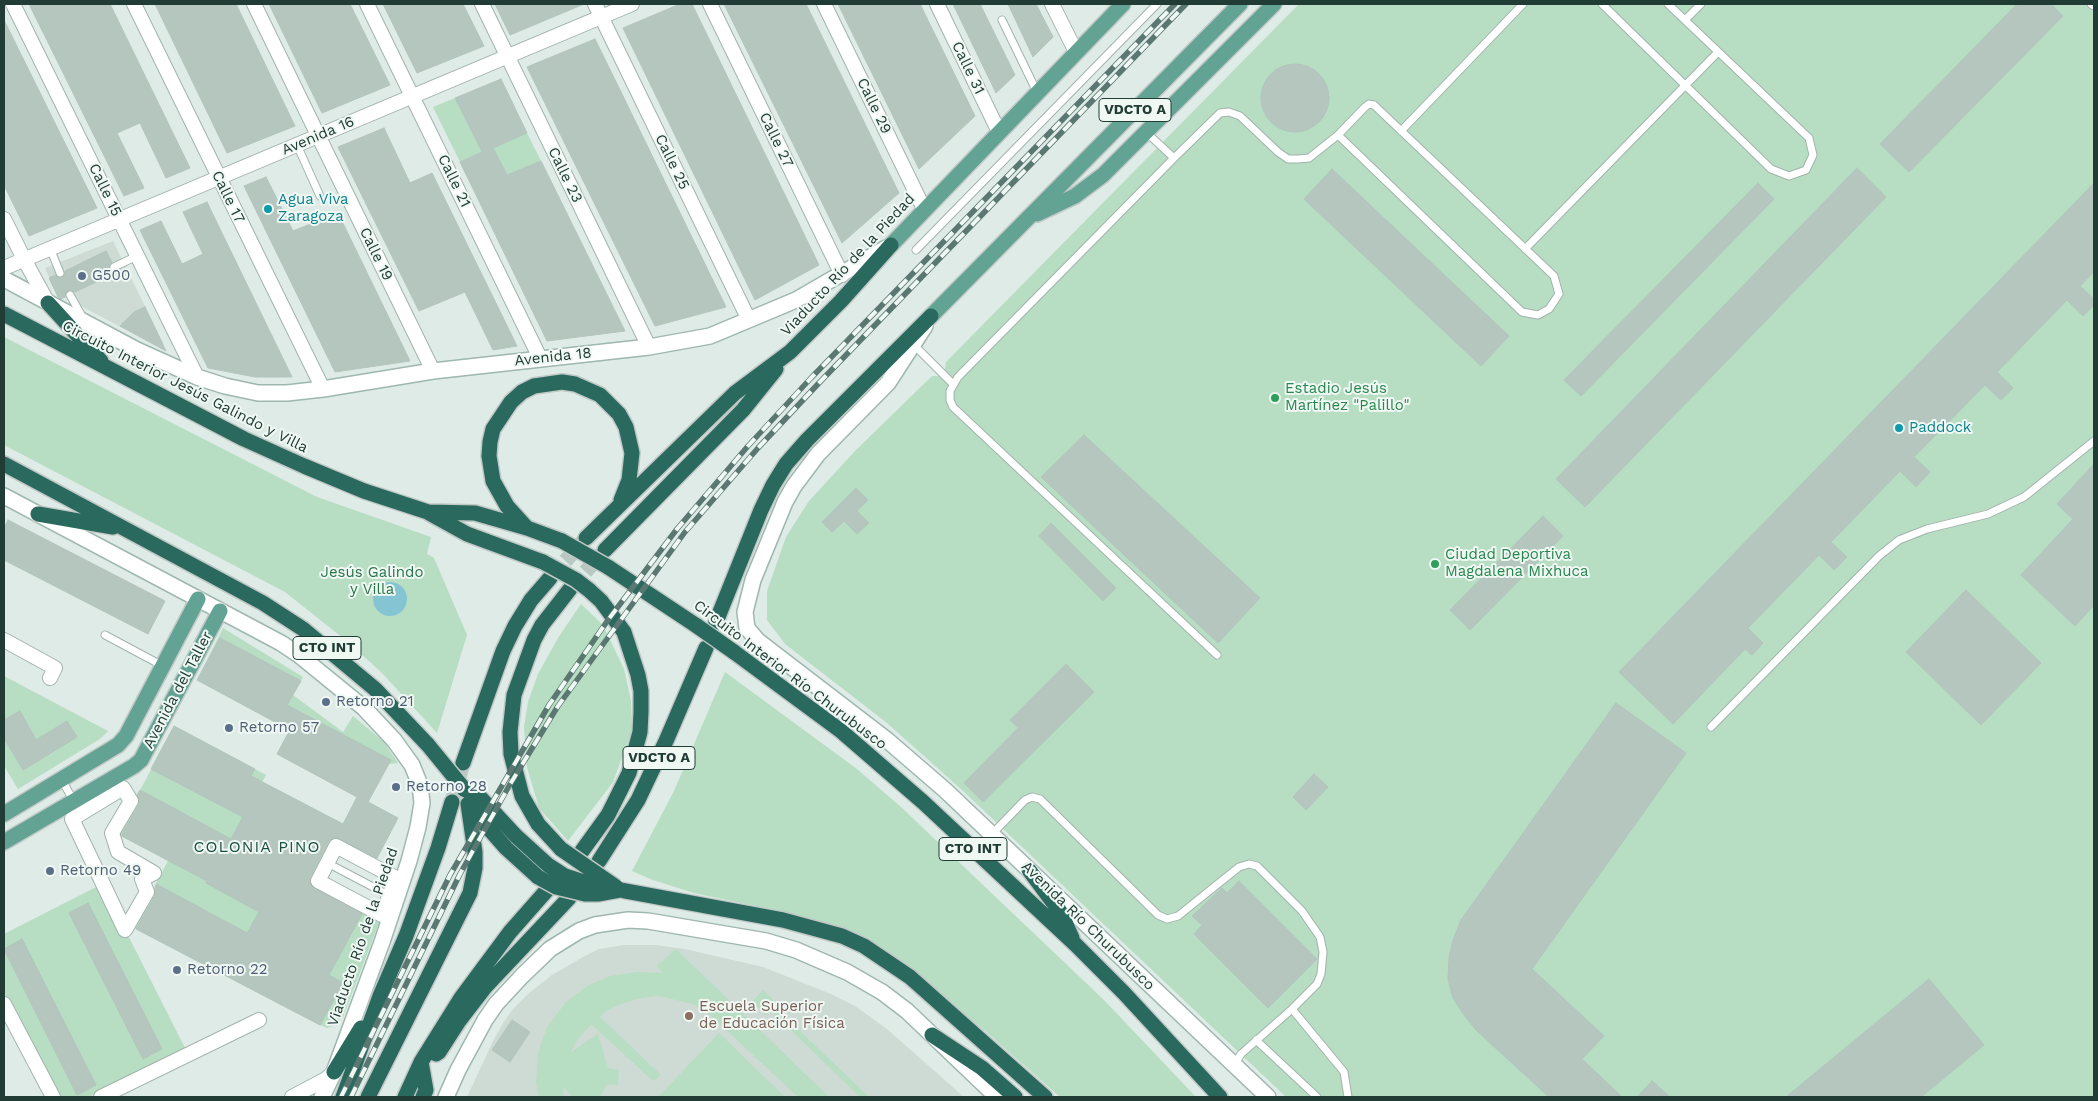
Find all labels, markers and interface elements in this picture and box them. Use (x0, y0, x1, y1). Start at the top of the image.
street label: Calle 31 (948, 39, 988, 97)
street label: Calle 29 (853, 75, 895, 137)
road number: VDCTO A (1099, 98, 1171, 122)
street label: Calle 27 (755, 110, 797, 170)
street label: Avenida 16 (279, 113, 357, 159)
street label: Calle 25 (651, 131, 693, 193)
street label: Calle 23 (544, 144, 586, 206)
street label: Calle 21 (434, 152, 474, 210)
street label: Calle 15 (85, 161, 125, 219)
street label: Calle 17 (208, 168, 248, 226)
street label: Viaducto Río de la Piedad (777, 190, 919, 340)
place label: Agua Viva Zaragoza (278, 191, 349, 226)
marker: Agua Viva Zaragoza (262, 203, 274, 215)
street label: Calle 19 (355, 225, 397, 283)
place label: G500 (92, 267, 130, 285)
marker: G500 (76, 270, 88, 282)
street label: Circuito Interior Jesús Galindo y Villa (59, 317, 311, 457)
street label: Avenida 18 (514, 344, 592, 370)
place label: Estadio Jesús Martínez "Palillo" (1285, 380, 1409, 415)
marker: Estadio Jesús Martínez "Palillo" (1269, 392, 1281, 404)
place label: Paddock (1909, 419, 1971, 437)
marker: Paddock (1893, 422, 1905, 434)
place label: Ciudad Deportiva Magdalena Mixhuca (1445, 546, 1588, 581)
marker: Ciudad Deportiva Magdalena Mixhuca (1429, 558, 1441, 570)
park label: Jesús Galindo y Villa (321, 564, 423, 599)
street label: Circuito Interior Río Churubusco (690, 596, 890, 754)
street label: Avenida del Taller (140, 628, 216, 752)
road number: CTO INT (293, 636, 361, 660)
place label: Retorno 21 (336, 693, 414, 711)
marker: Retorno 21 (320, 696, 332, 708)
place label: Retorno 57 (239, 719, 319, 737)
marker: Retorno 57 (223, 722, 235, 734)
road number: VDCTO A (623, 746, 695, 770)
place label: Retorno 28 (406, 778, 487, 796)
marker: Retorno 28 (390, 781, 402, 793)
district label: COLONIA PINO (192, 837, 322, 857)
road number: CTO INT (939, 838, 1007, 861)
street label: Viaducto Río de la Piedad (324, 845, 402, 1029)
street label: Avenida Río Churubusco (1018, 858, 1158, 994)
place label: Retorno 49 (60, 862, 141, 880)
marker: Retorno 49 (44, 865, 56, 877)
place label: Retorno 22 (187, 961, 267, 979)
marker: Retorno 22 (171, 964, 183, 976)
place label: Escuela Superior de Educación Física (699, 998, 845, 1033)
marker: Escuela Superior de Educación Física (683, 1010, 695, 1022)

